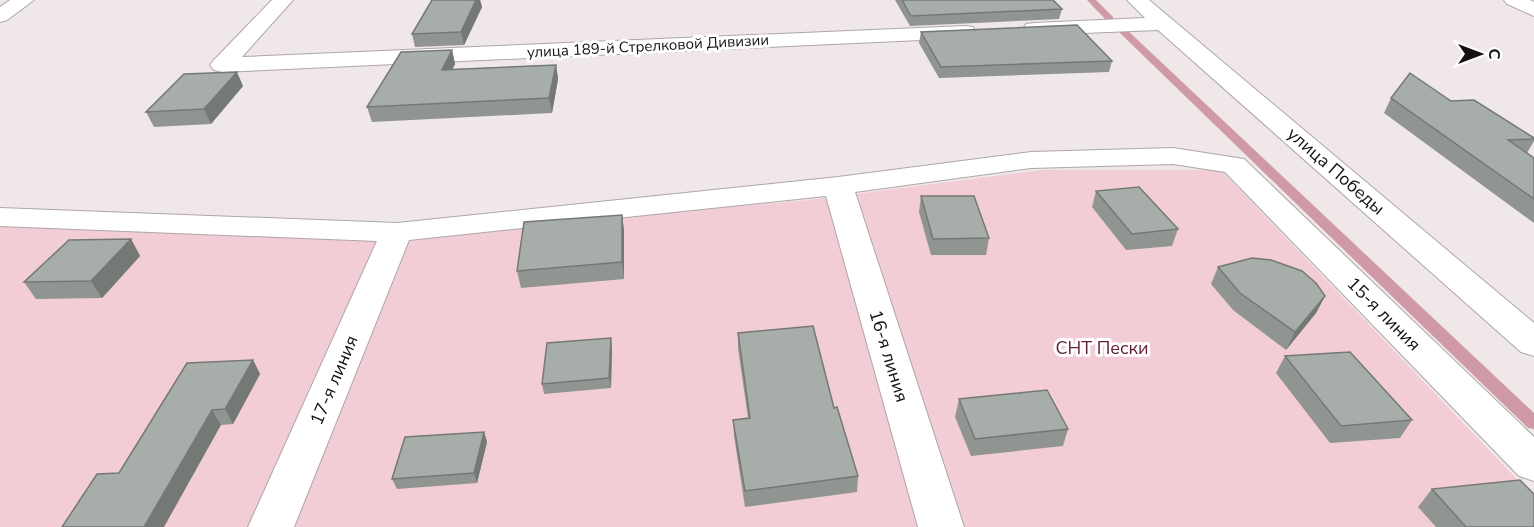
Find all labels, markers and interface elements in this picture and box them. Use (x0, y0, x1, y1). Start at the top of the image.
north arrow (1450, 24, 1510, 84)
street label: улица 189-й Стрелковой Дивизии (527, 30, 769, 62)
text: С (1483, 49, 1505, 60)
street label: улица Победы (1282, 122, 1390, 220)
street label: 15-я линия (1342, 272, 1426, 356)
street label: 16-я линия (864, 307, 914, 405)
street label: 17-я линия (304, 332, 364, 428)
park label: СНТ Пески (1055, 336, 1149, 360)

